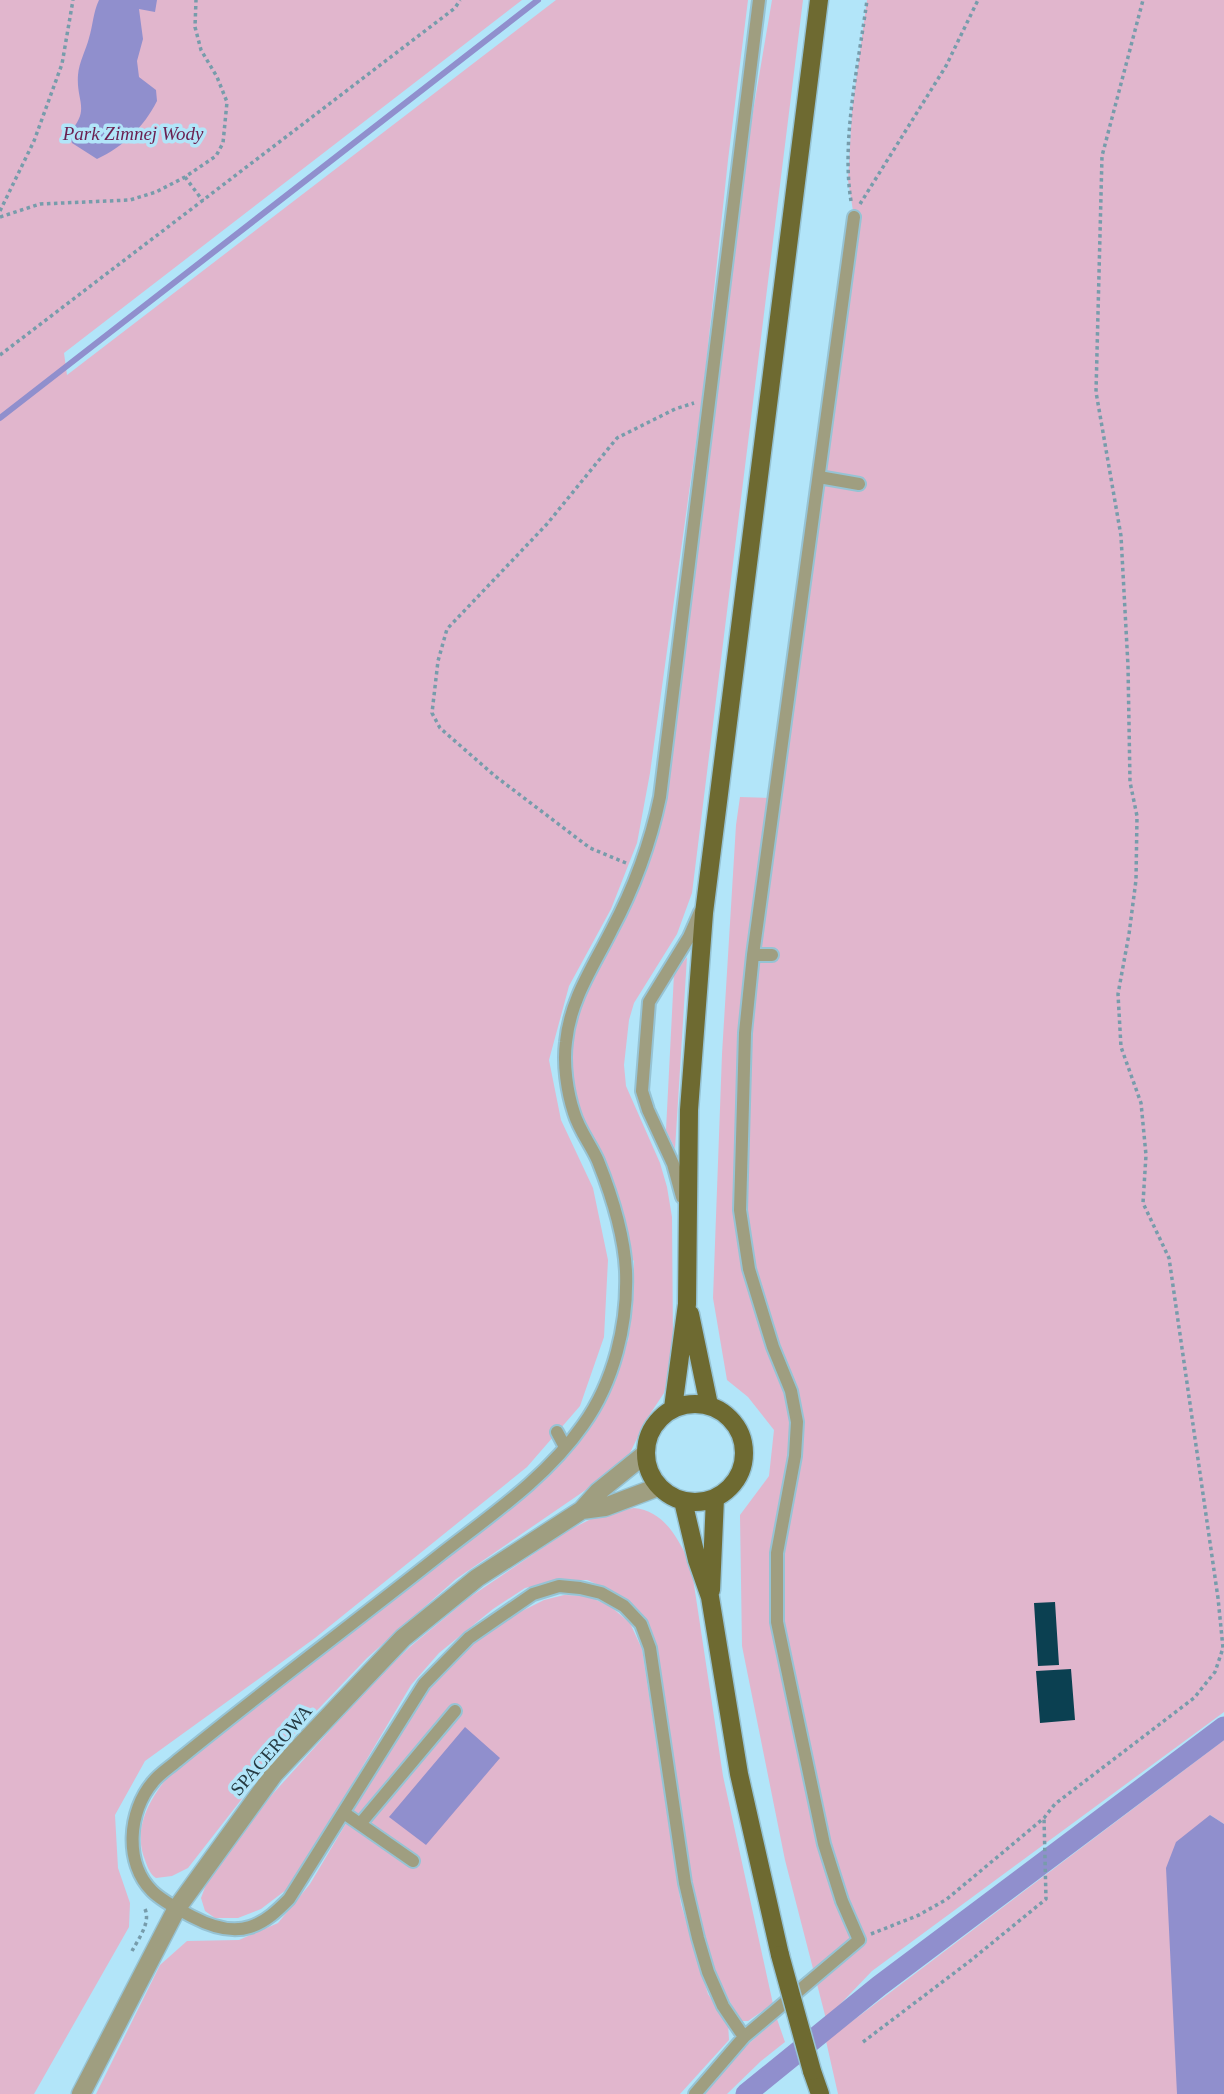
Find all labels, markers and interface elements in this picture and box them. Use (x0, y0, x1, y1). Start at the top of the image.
park label: Park Zimnej Wody (62, 123, 204, 144)
street label: SPACEROWA (226, 1700, 316, 1800)

